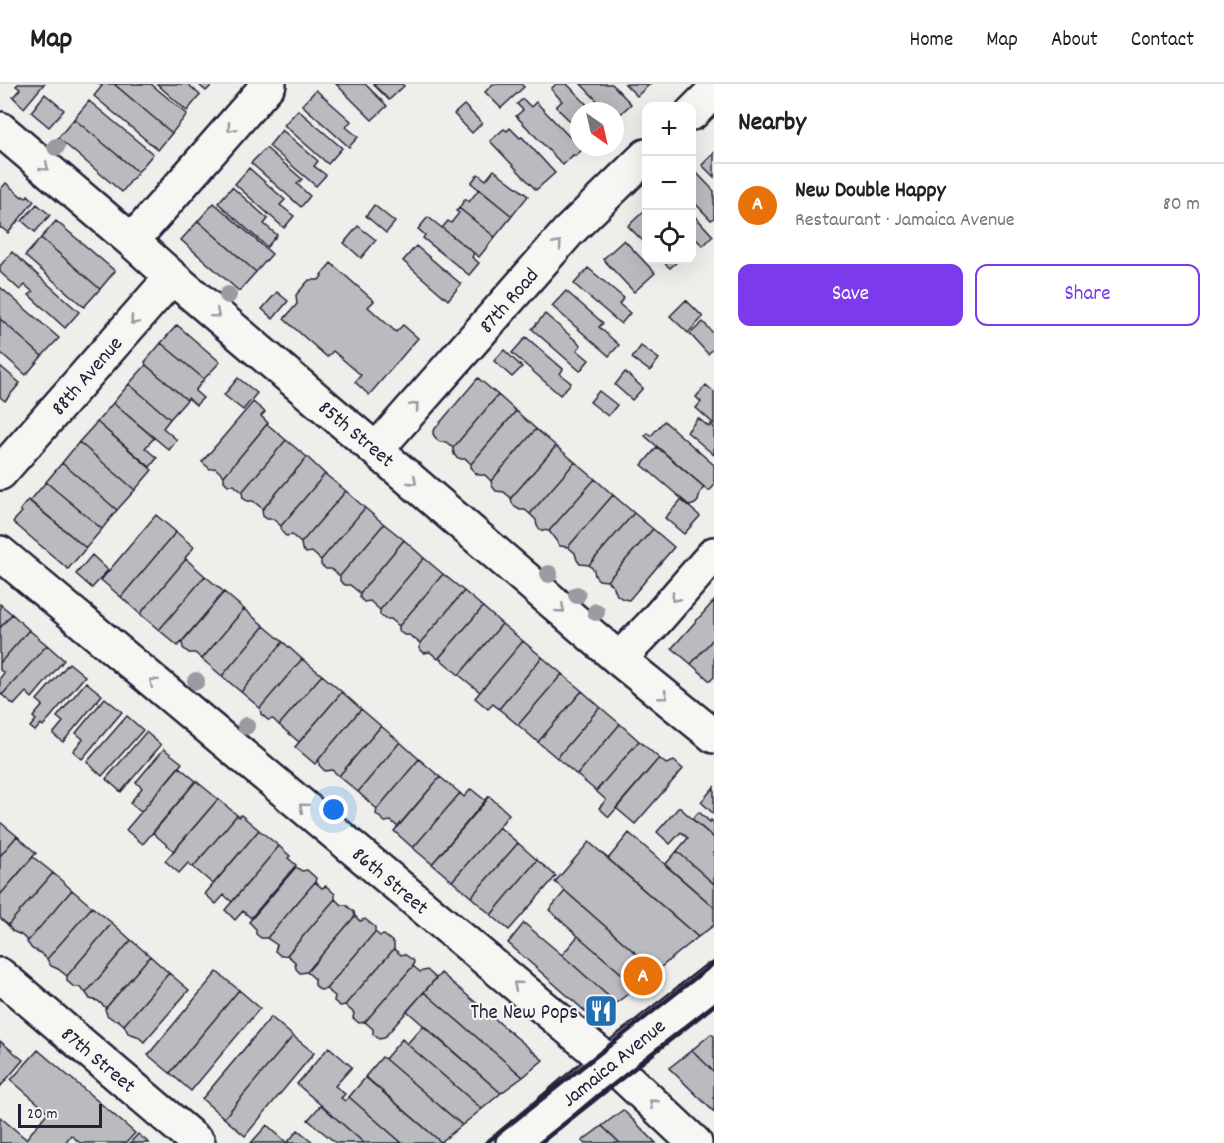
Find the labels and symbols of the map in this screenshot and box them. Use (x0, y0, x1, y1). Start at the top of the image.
north arrow (570, 102, 624, 156)
one-way arrow (227, 121, 238, 132)
one-way arrow (38, 160, 49, 171)
one-way arrow (551, 240, 562, 251)
street label: 87th Road (473, 263, 547, 341)
one-way arrow (209, 307, 220, 318)
one-way arrow (130, 314, 141, 325)
street label: 88th Avenue (45, 331, 131, 423)
street label: 85th Street (310, 394, 400, 476)
one-way arrow (408, 402, 419, 413)
one-way arrow (406, 474, 417, 485)
one-way arrow (672, 591, 683, 602)
one-way arrow (554, 601, 565, 612)
one-way arrow (149, 678, 160, 689)
one-way arrow (657, 688, 668, 699)
your location (319, 795, 348, 824)
one-way arrow (299, 803, 310, 814)
street label: 86th Street (344, 841, 434, 923)
pin: A (624, 954, 662, 998)
one-way arrow (513, 982, 524, 993)
restaurant icon: The New Pops (583, 993, 619, 1029)
place label: The New Pops (471, 999, 578, 1029)
street label: Jamaica Avenue (556, 1013, 673, 1116)
street label: 87th Street (53, 1021, 141, 1102)
one-way arrow (649, 1099, 659, 1110)
scale bar (18, 1101, 102, 1128)

